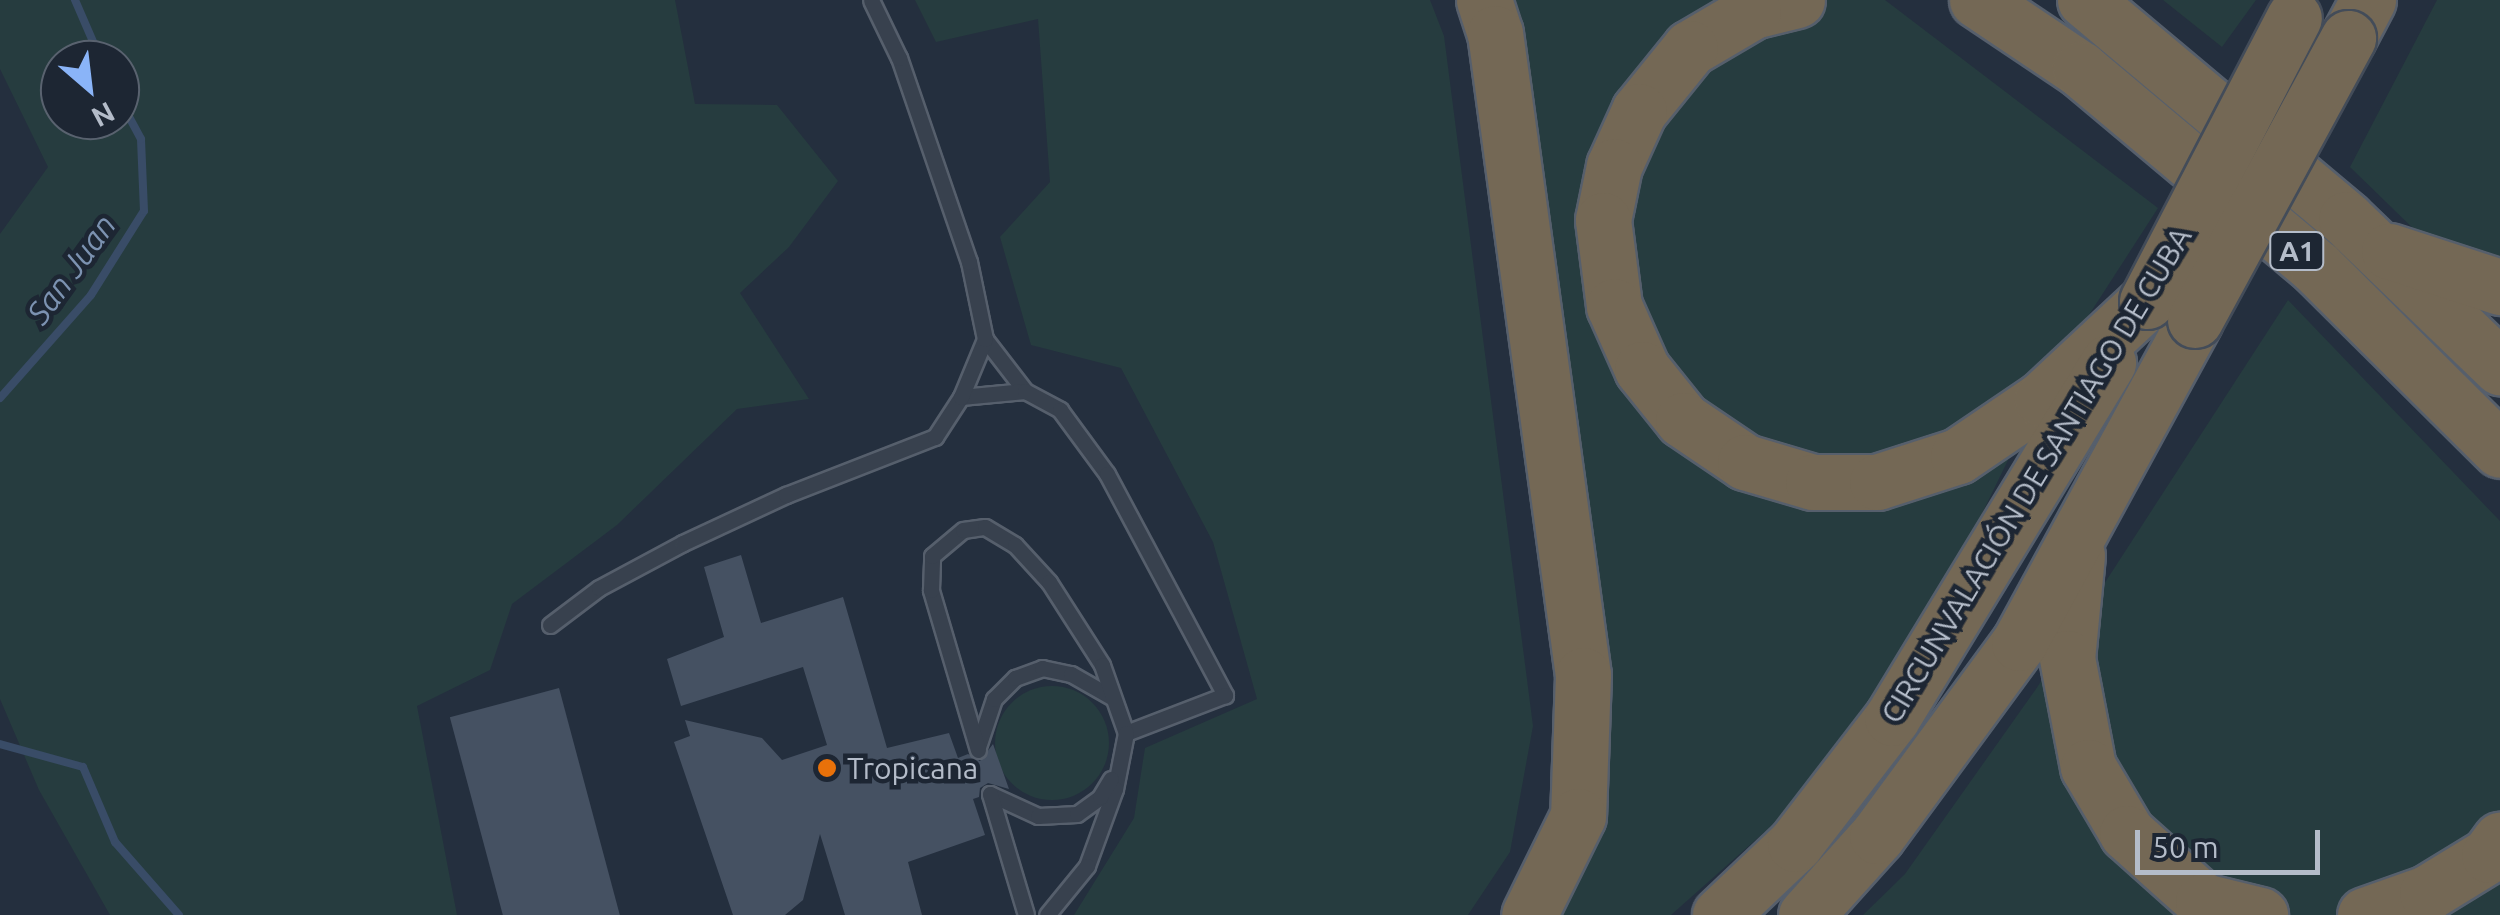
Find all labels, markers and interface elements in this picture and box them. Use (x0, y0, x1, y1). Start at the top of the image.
north arrow (40, 40, 140, 140)
text: N (87, 97, 120, 134)
water label: San Juan (18, 207, 124, 331)
street label: CIRCUNVALACIÓN DE SANTIAGO DE CUBA (1873, 220, 2199, 730)
road number: A1 (2267, 228, 2327, 274)
place label: Tropicana (847, 750, 978, 786)
marker: Tropicana (816, 757, 838, 779)
scale bar (2140, 810, 2325, 872)
text: 50 m (2152, 830, 2219, 864)

